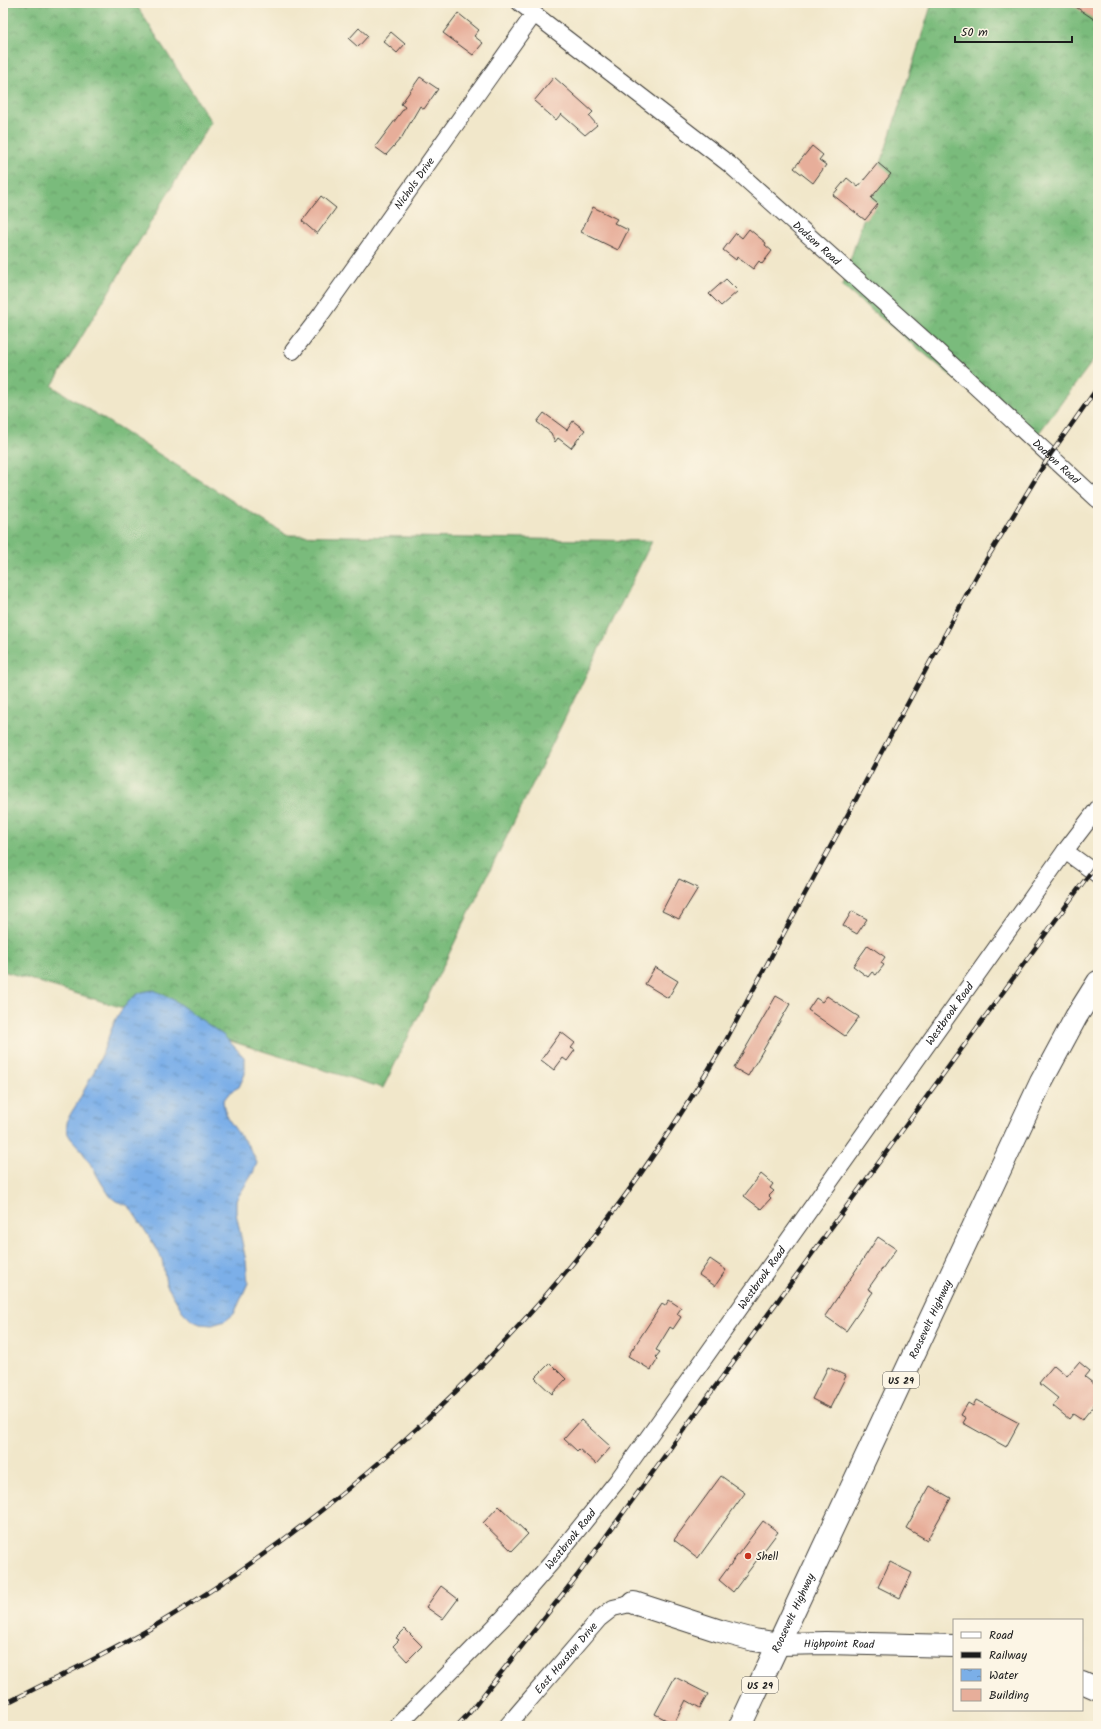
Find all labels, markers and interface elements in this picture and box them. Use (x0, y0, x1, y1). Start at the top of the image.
scale bar (955, 18, 1072, 44)
text: 50 m (961, 23, 988, 42)
street label: Nichols Drive (390, 154, 440, 214)
street label: Dodson Road (788, 217, 845, 271)
street label: Dodson Road (1028, 435, 1084, 489)
street label: Westbrook Road (921, 979, 979, 1049)
street label: Westbrook Road (734, 1243, 791, 1314)
street label: Roosevelt Highway (905, 1276, 958, 1362)
road number: US 29 (883, 1372, 919, 1388)
street label: Westbrook Road (541, 1505, 601, 1574)
place label: Shell (756, 1548, 778, 1566)
marker: Shell (743, 1551, 753, 1561)
street label: Roosevelt Highway (767, 1570, 821, 1656)
street label: East Houston Drive (530, 1618, 603, 1698)
legend (953, 1619, 1083, 1711)
text: Road (989, 1626, 1014, 1645)
street label: Highpoint Road (804, 1635, 875, 1654)
text: Railway (989, 1646, 1027, 1665)
text: Water (989, 1666, 1019, 1685)
road number: US 29 (742, 1677, 778, 1693)
text: Building (989, 1686, 1029, 1705)

